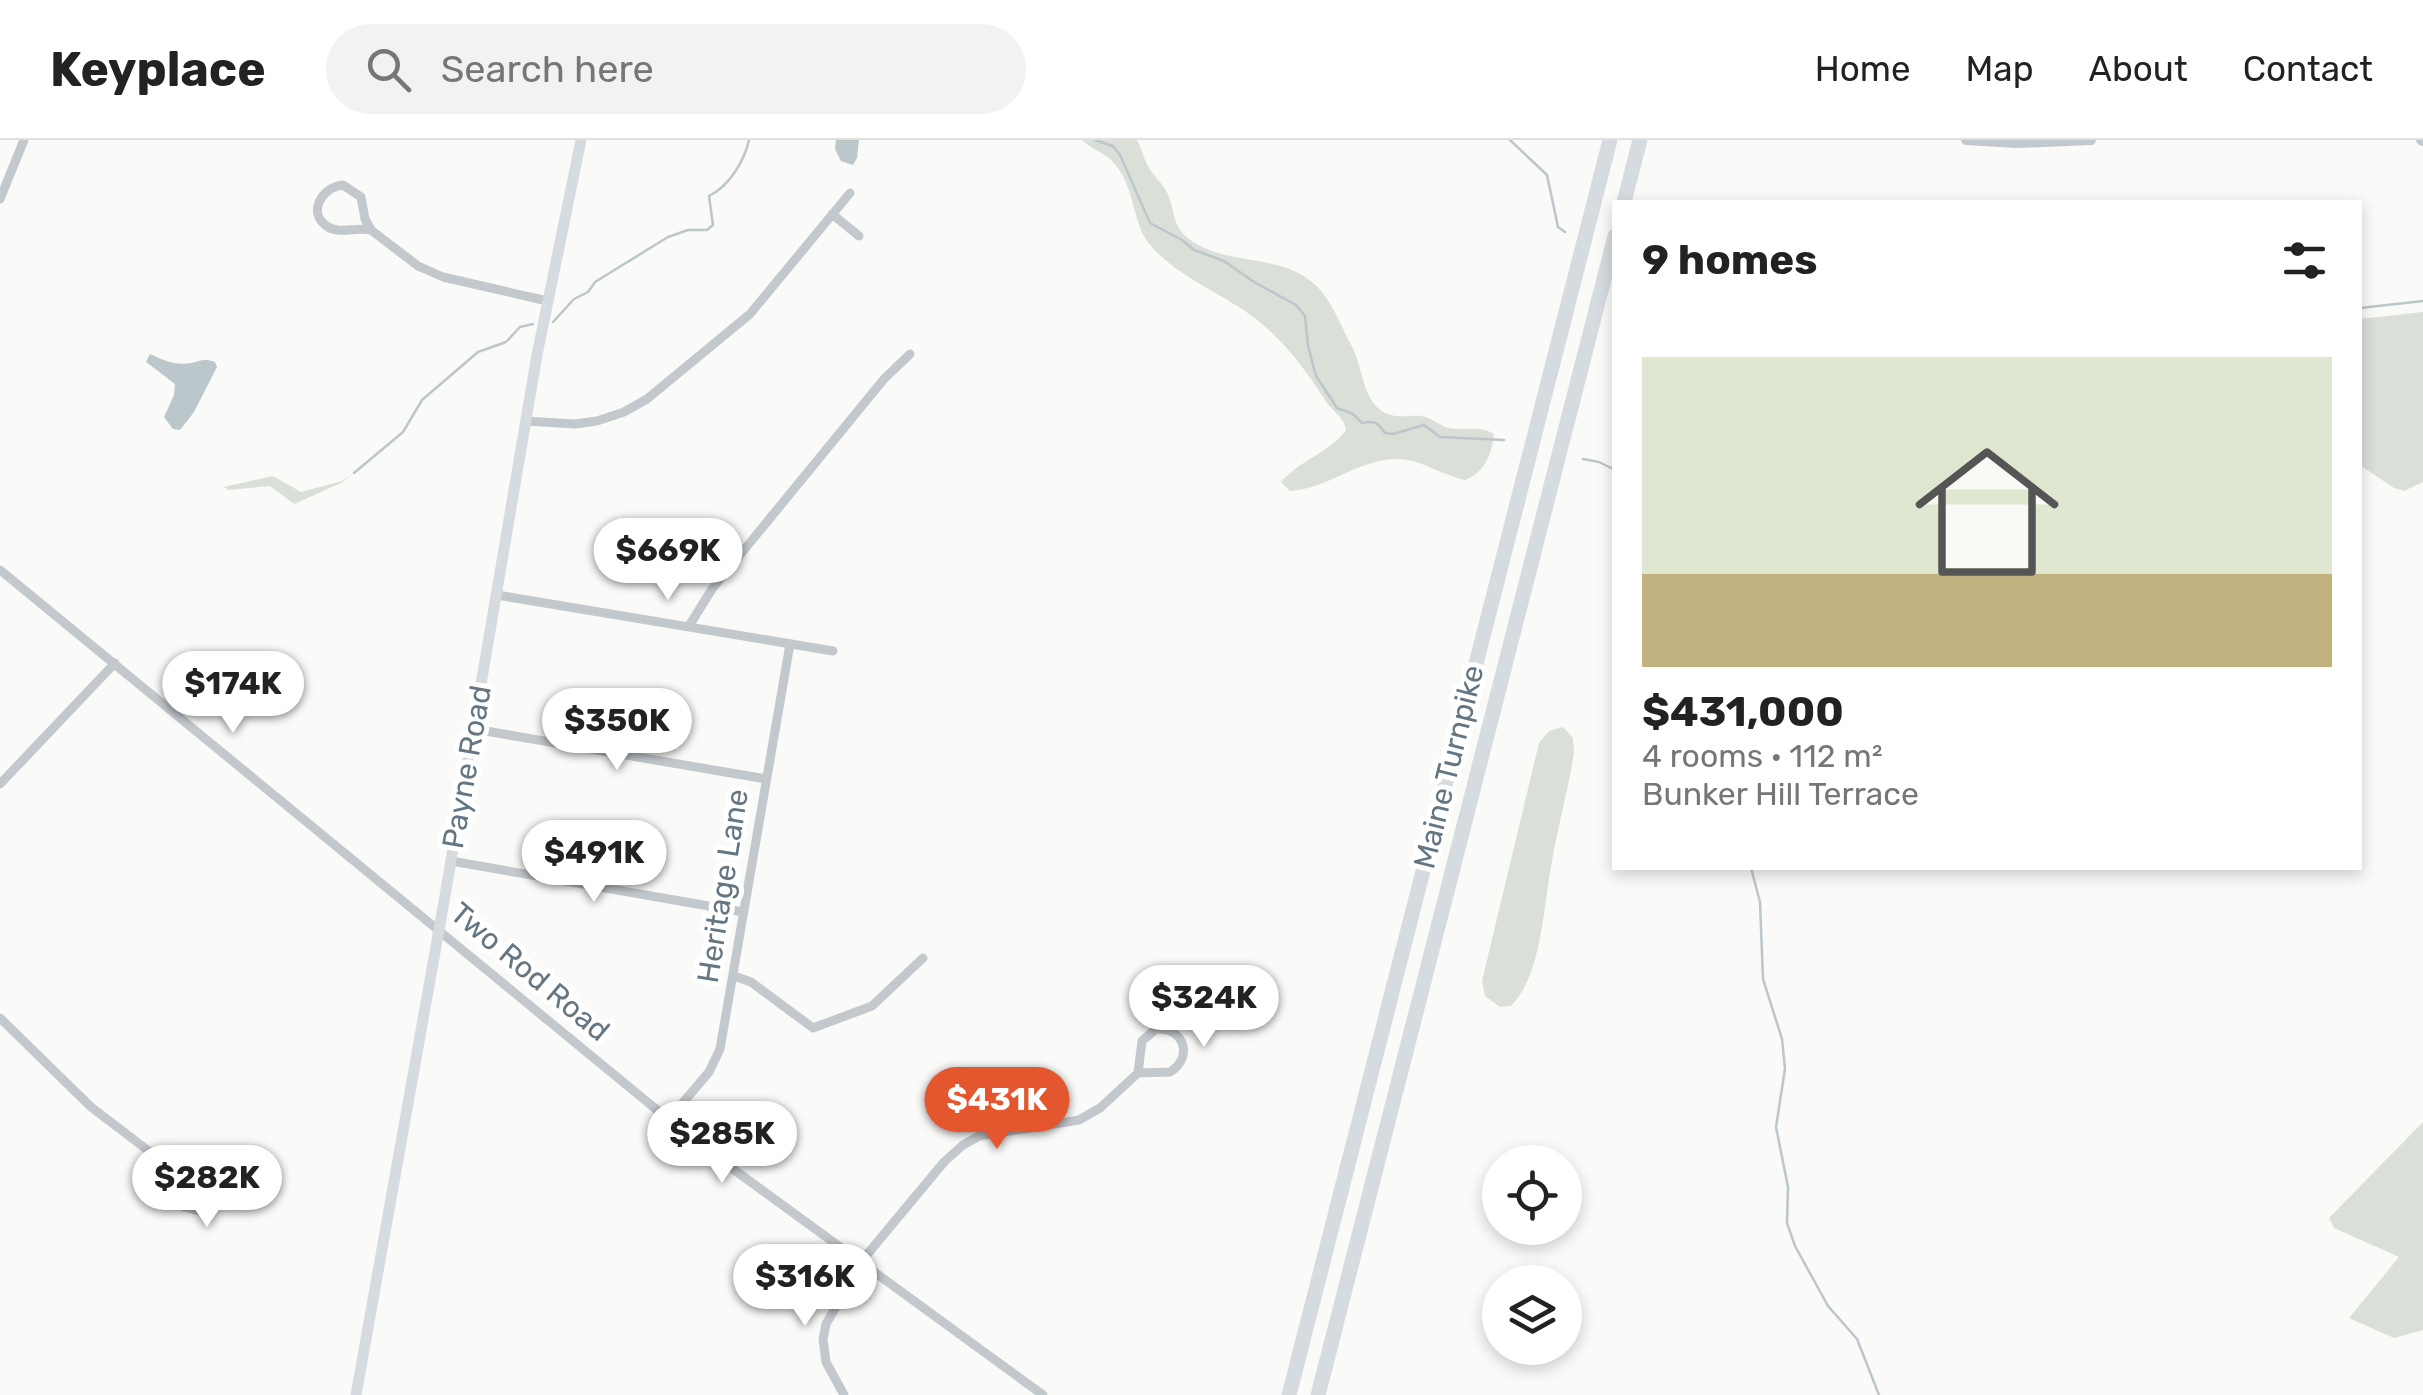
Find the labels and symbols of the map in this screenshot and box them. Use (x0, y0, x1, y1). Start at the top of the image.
pin: $669K (598, 518, 738, 603)
pin: $174K (163, 651, 303, 736)
street label: Maine Turnpike (1406, 661, 1492, 873)
street label: Payne Road (435, 683, 499, 851)
pin: $350K (547, 688, 687, 773)
street label: Heritage Lane (690, 787, 756, 985)
pin: $491K (524, 820, 664, 905)
street label: Two Rod Road (443, 895, 617, 1049)
pin: $324K (1134, 965, 1274, 1050)
pin: $431K (927, 1067, 1067, 1152)
pin: $285K (652, 1101, 792, 1186)
pin: $282K (137, 1145, 277, 1230)
pin: $316K (735, 1244, 875, 1329)

